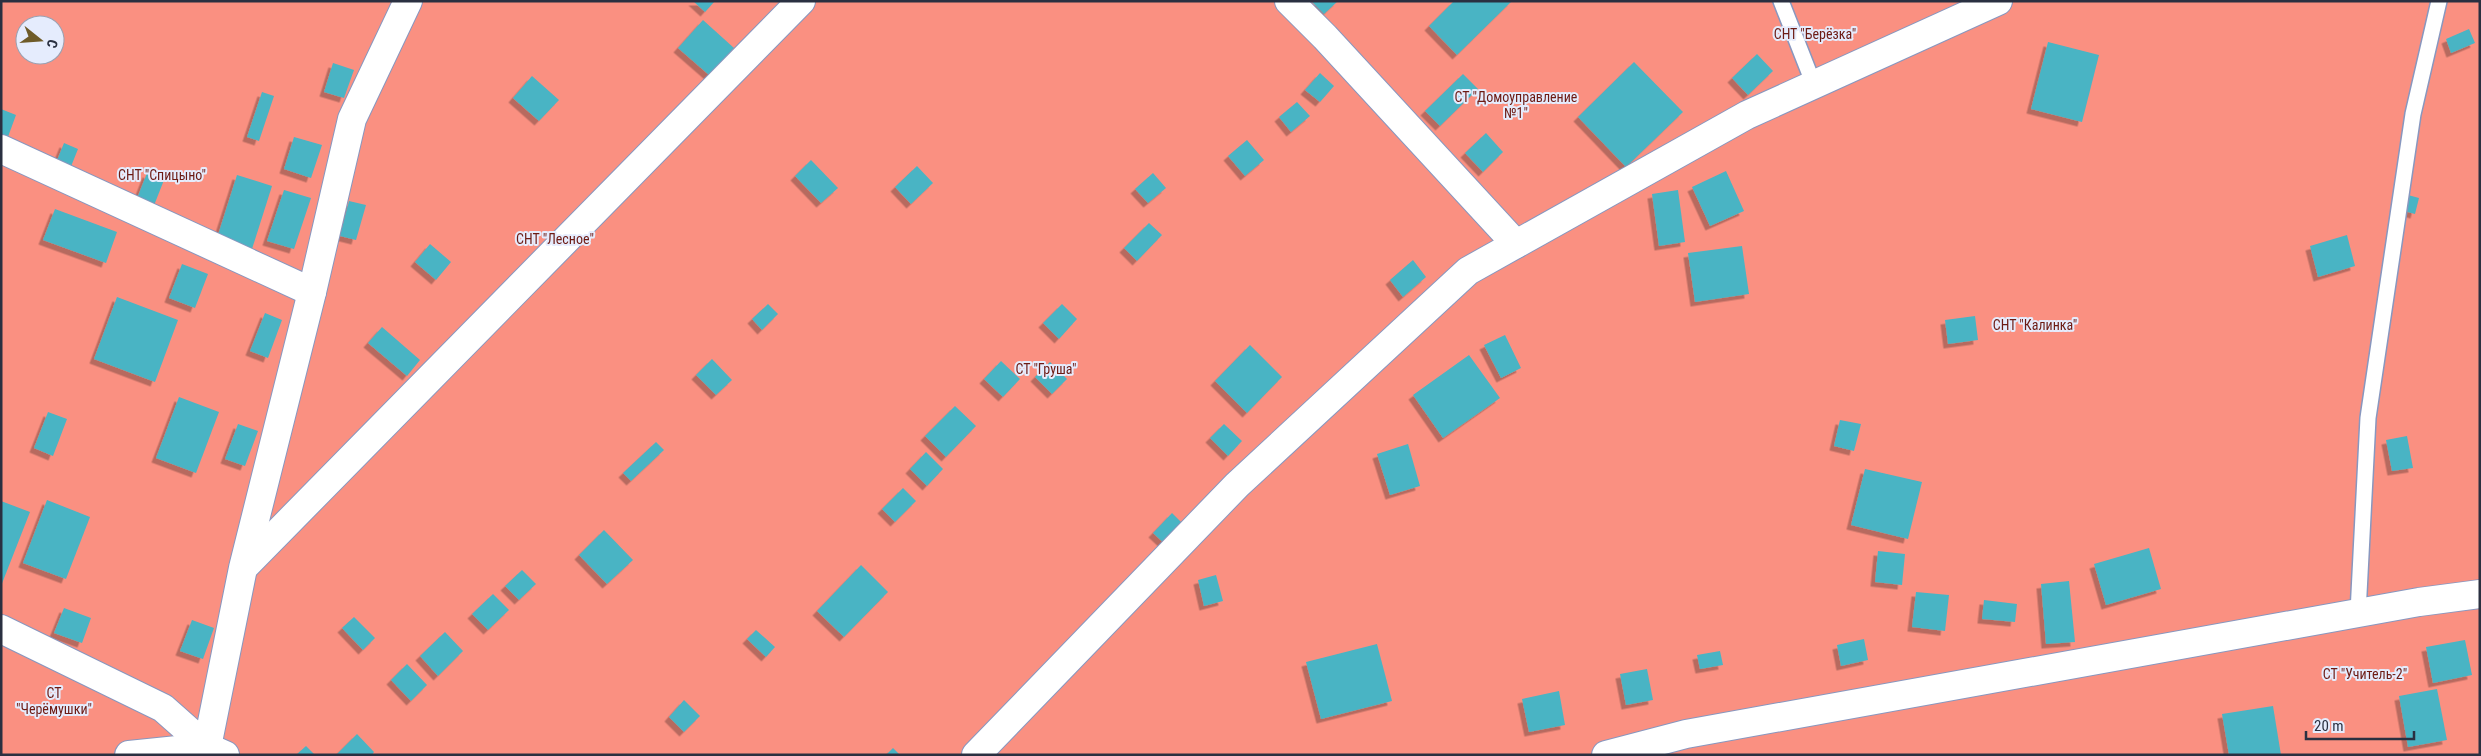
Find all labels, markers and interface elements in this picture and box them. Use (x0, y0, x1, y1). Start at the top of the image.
north arrow (15, 15, 65, 65)
park label: СНТ "Берёзка" (1774, 26, 1856, 42)
text: С (44, 38, 61, 50)
park label: СТ "Домоуправление №1" (1455, 89, 1578, 121)
park label: СНТ "Спицыно" (118, 167, 206, 183)
park label: СНТ "Лесное" (516, 231, 594, 247)
park label: СНТ "Калинка" (1993, 317, 2077, 333)
park label: СТ "Груша" (1015, 361, 1077, 377)
park label: СТ "Учитель-2" (2323, 666, 2407, 682)
park label: СТ "Черёмушки" (16, 685, 92, 717)
scale bar (2306, 708, 2414, 740)
text: 20 m (2314, 717, 2344, 735)

